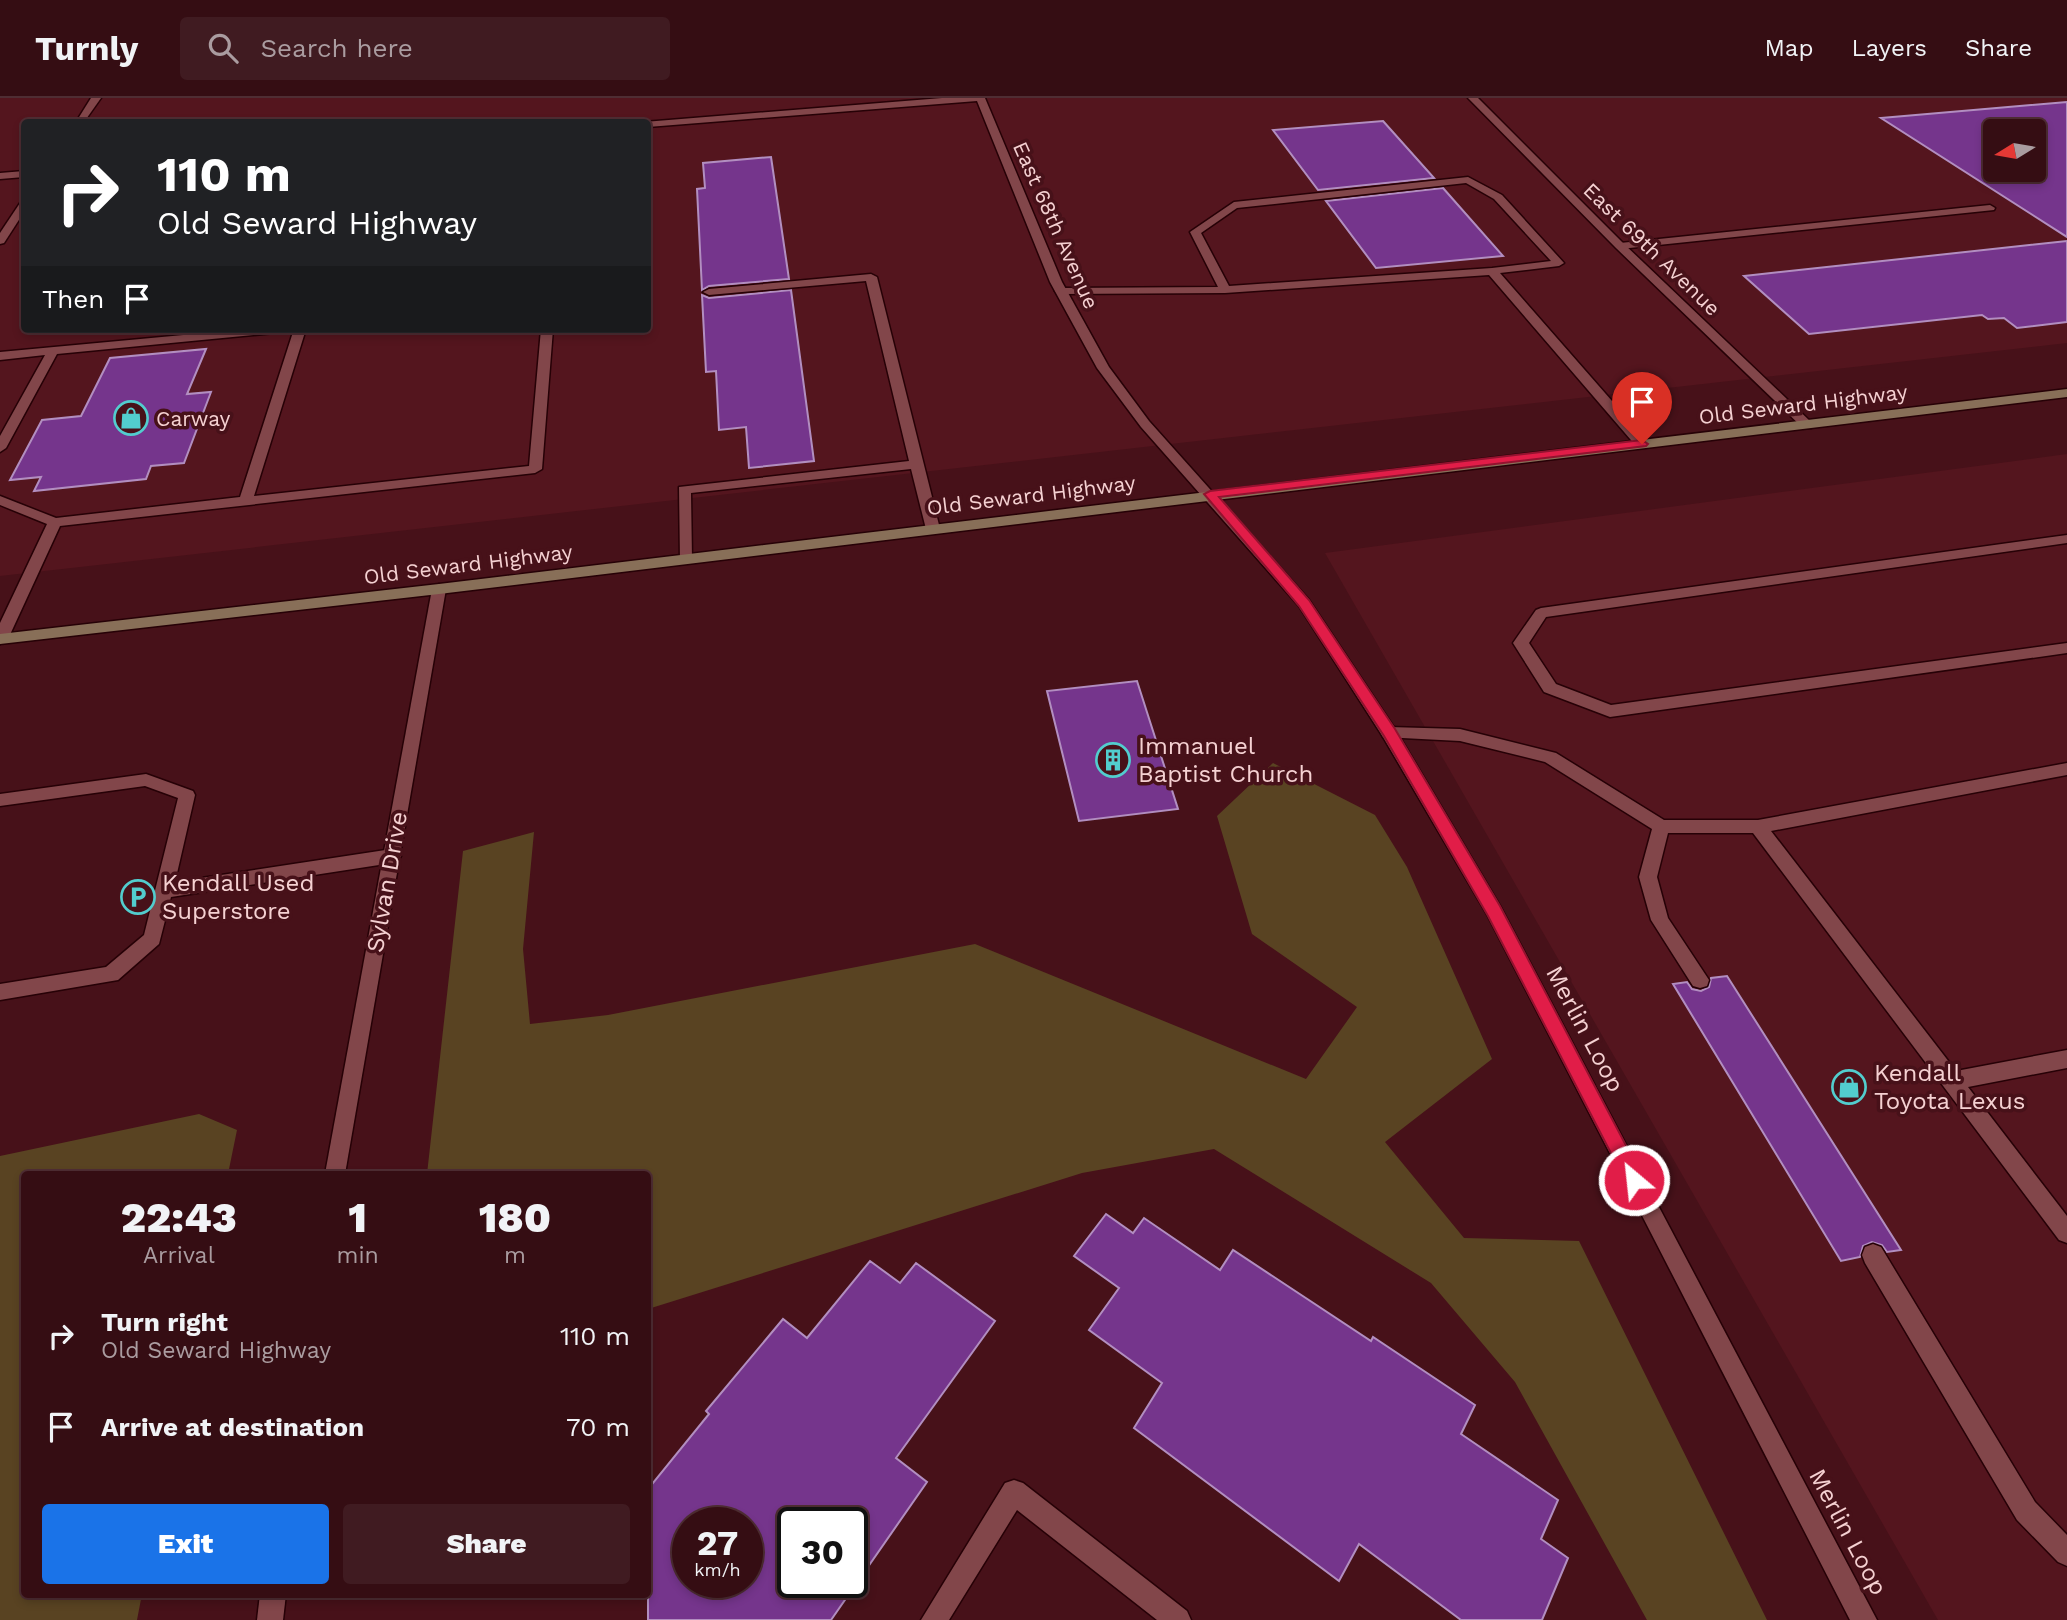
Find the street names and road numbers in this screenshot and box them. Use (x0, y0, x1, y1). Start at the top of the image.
street label: East 68th Avenue (1008, 138, 1104, 312)
street label: East 69th Avenue (1578, 177, 1726, 321)
street label: Old Seward Highway (1697, 379, 1909, 429)
street label: Old Seward Highway (925, 470, 1137, 520)
street label: Old Seward Highway (362, 539, 574, 589)
street label: Sylvan Drive (361, 809, 413, 955)
street label: Merlin Loop (1540, 961, 1630, 1097)
street label: Merlin Loop (1803, 1464, 1893, 1600)

